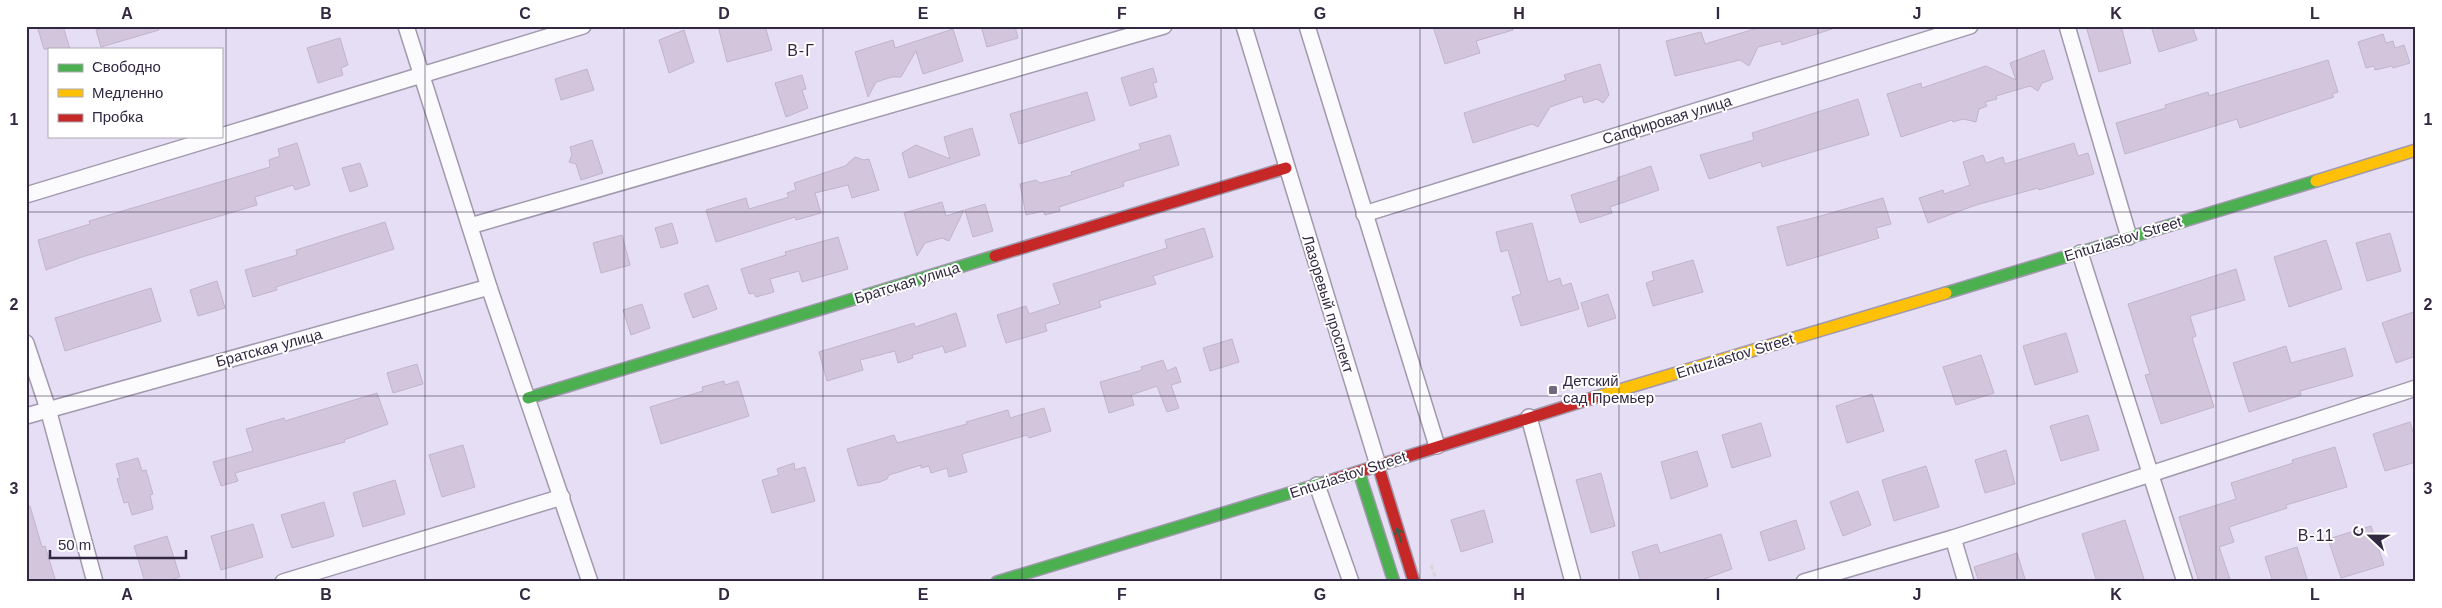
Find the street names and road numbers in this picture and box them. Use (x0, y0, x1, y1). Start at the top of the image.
street label: Сапфировая улица (1600, 92, 1734, 147)
street label: Entuziastov Street (2062, 212, 2184, 264)
street label: Лазоревый проспект (1299, 233, 1358, 375)
street label: Братская улица (852, 258, 962, 307)
street label: Братская улица (214, 325, 324, 370)
street label: Entuziastov Street (1674, 329, 1796, 381)
street label: Entuziastov Street (1287, 447, 1409, 501)

